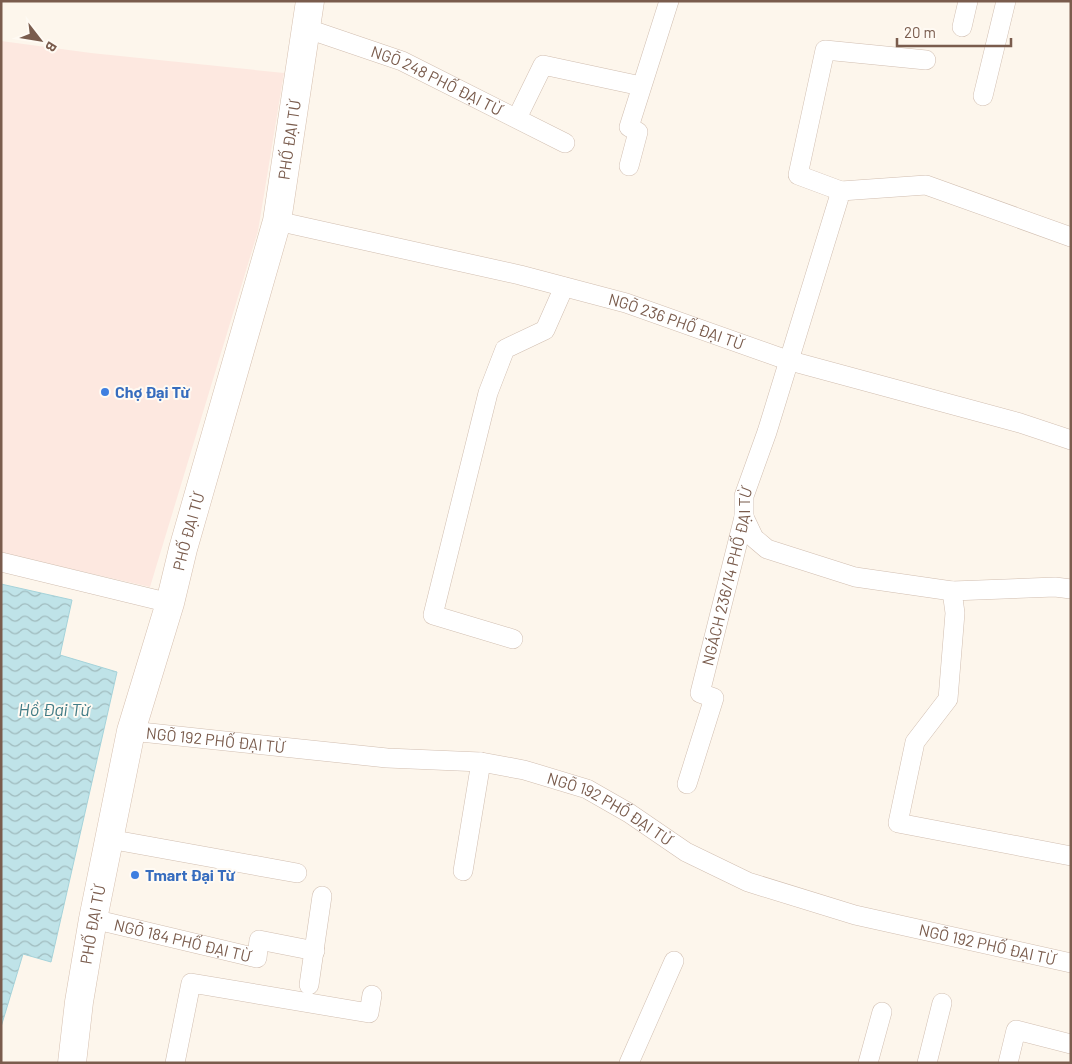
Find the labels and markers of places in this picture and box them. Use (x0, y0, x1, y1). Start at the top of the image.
place label: Chợ Đại Từ (115, 382, 190, 401)
marker: Chợ Đại Từ (99, 386, 111, 398)
place label: Tmart Đại Từ (145, 865, 236, 884)
marker: Tmart Đại Từ (129, 869, 141, 881)

